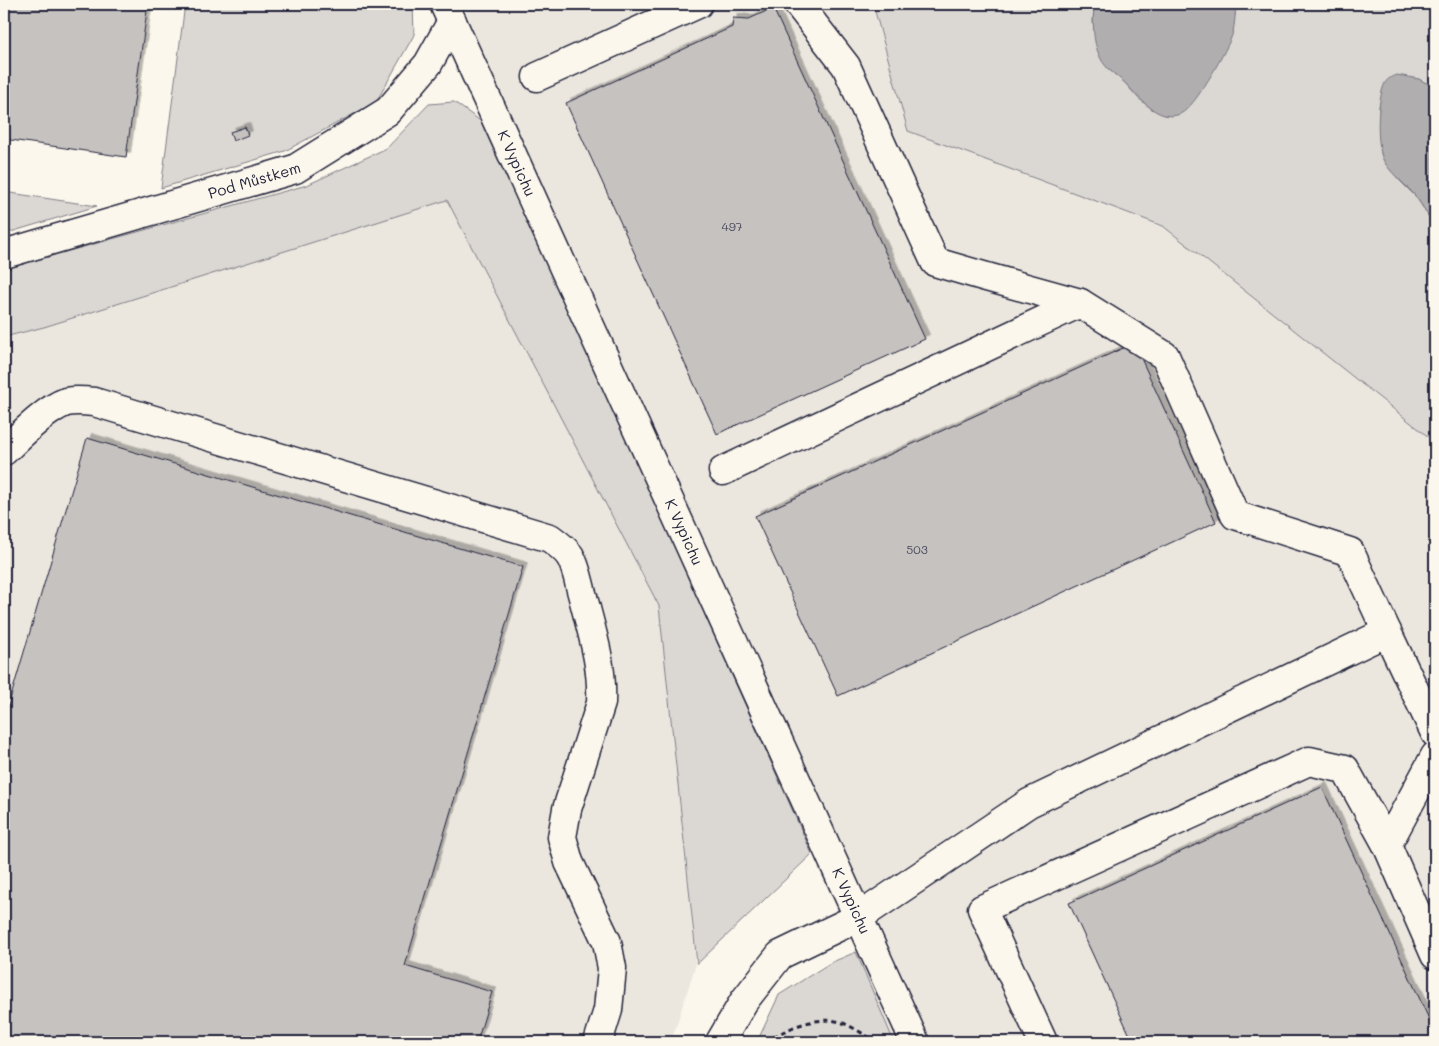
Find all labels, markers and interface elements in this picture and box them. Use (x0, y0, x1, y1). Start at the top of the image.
street label: K Vypichu (493, 127, 541, 199)
street label: Pod Můstkem (205, 157, 303, 203)
house number: 497 (722, 218, 743, 234)
street label: K Vypichu (661, 495, 708, 568)
house number: 503 (906, 541, 928, 557)
street label: K Vypichu (828, 864, 876, 937)

